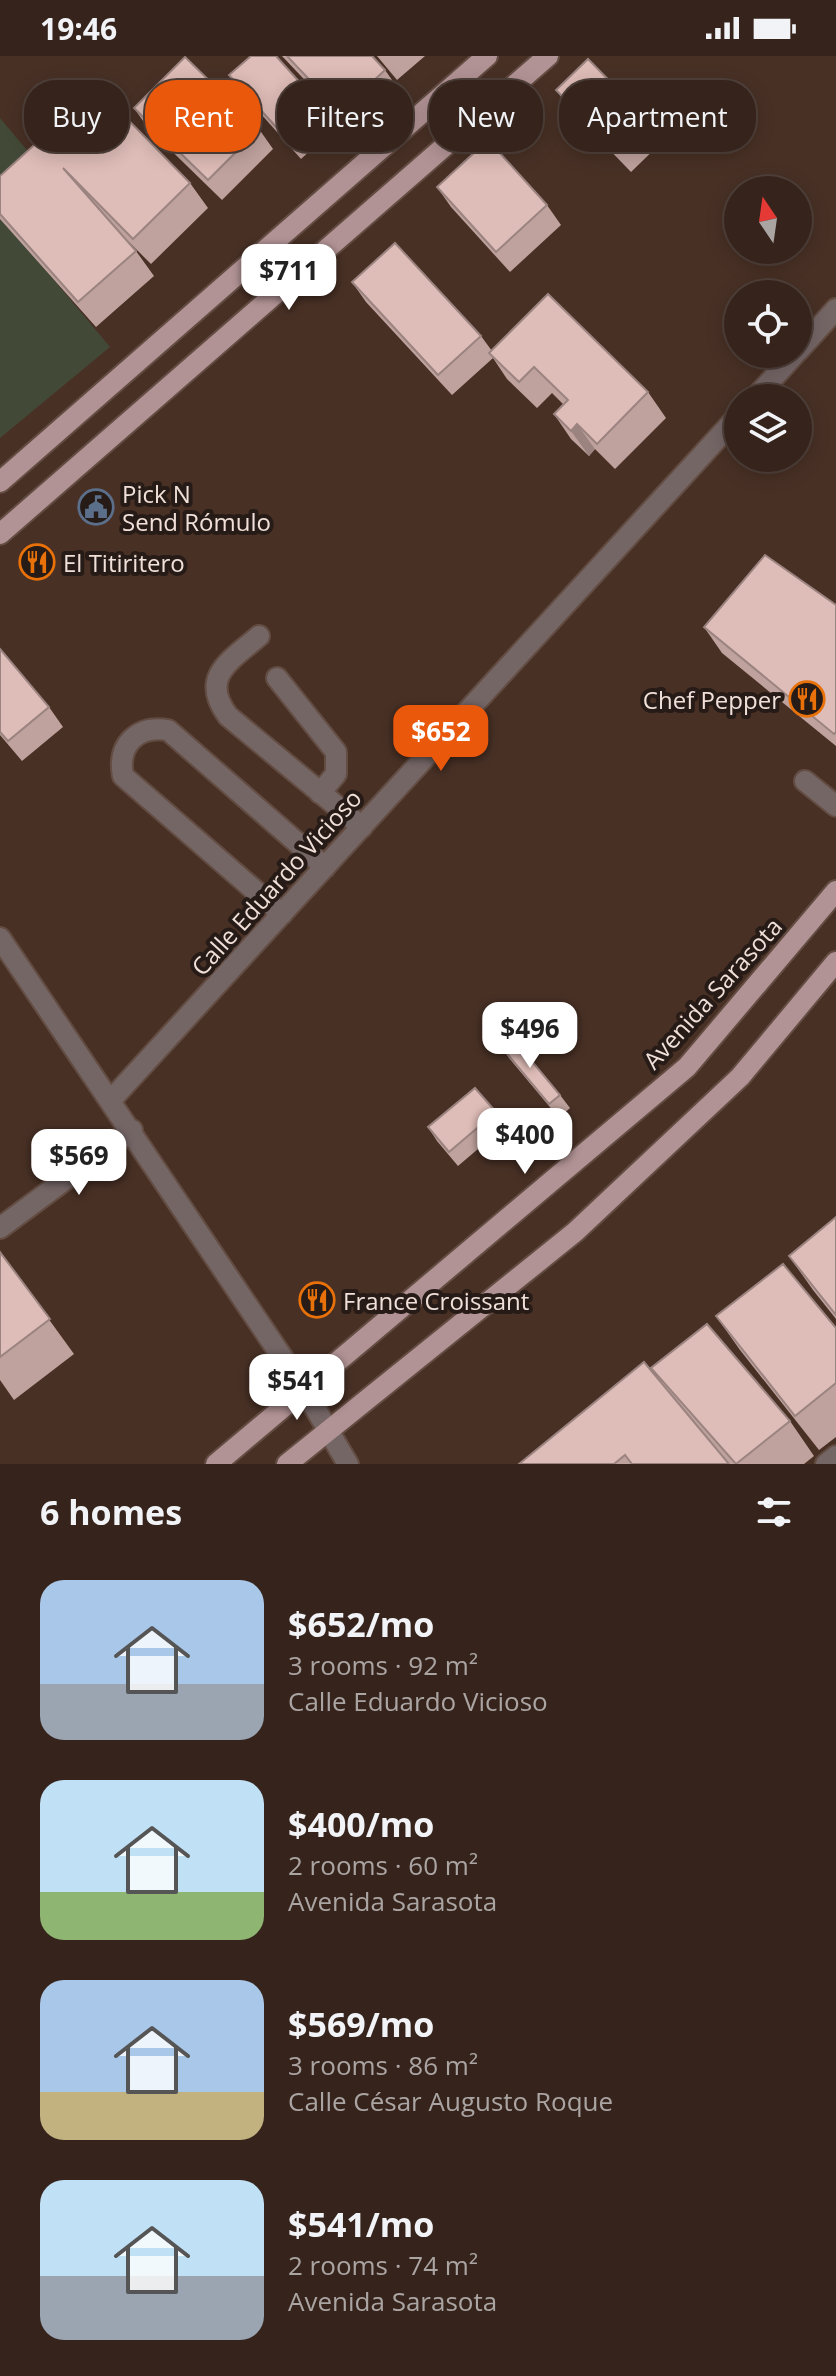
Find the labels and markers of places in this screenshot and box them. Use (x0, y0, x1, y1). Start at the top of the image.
pin: $711 (242, 244, 336, 312)
place label: Pick N Send Rómulo (122, 477, 271, 538)
public building icon: Pick N Send Rómulo (77, 488, 115, 526)
restaurant icon: El Titiritero (18, 543, 56, 581)
place label: El Titiritero (63, 546, 185, 579)
restaurant icon: Chef Pepper (788, 680, 826, 718)
place label: Chef Pepper (643, 683, 781, 716)
pin: $652 (394, 705, 488, 773)
pin: $496 (483, 1002, 577, 1070)
pin: $400 (478, 1108, 572, 1176)
pin: $569 (32, 1129, 126, 1197)
restaurant icon: France Croissant (298, 1281, 336, 1319)
place label: France Croissant (343, 1284, 529, 1317)
pin: $541 (250, 1354, 344, 1422)

